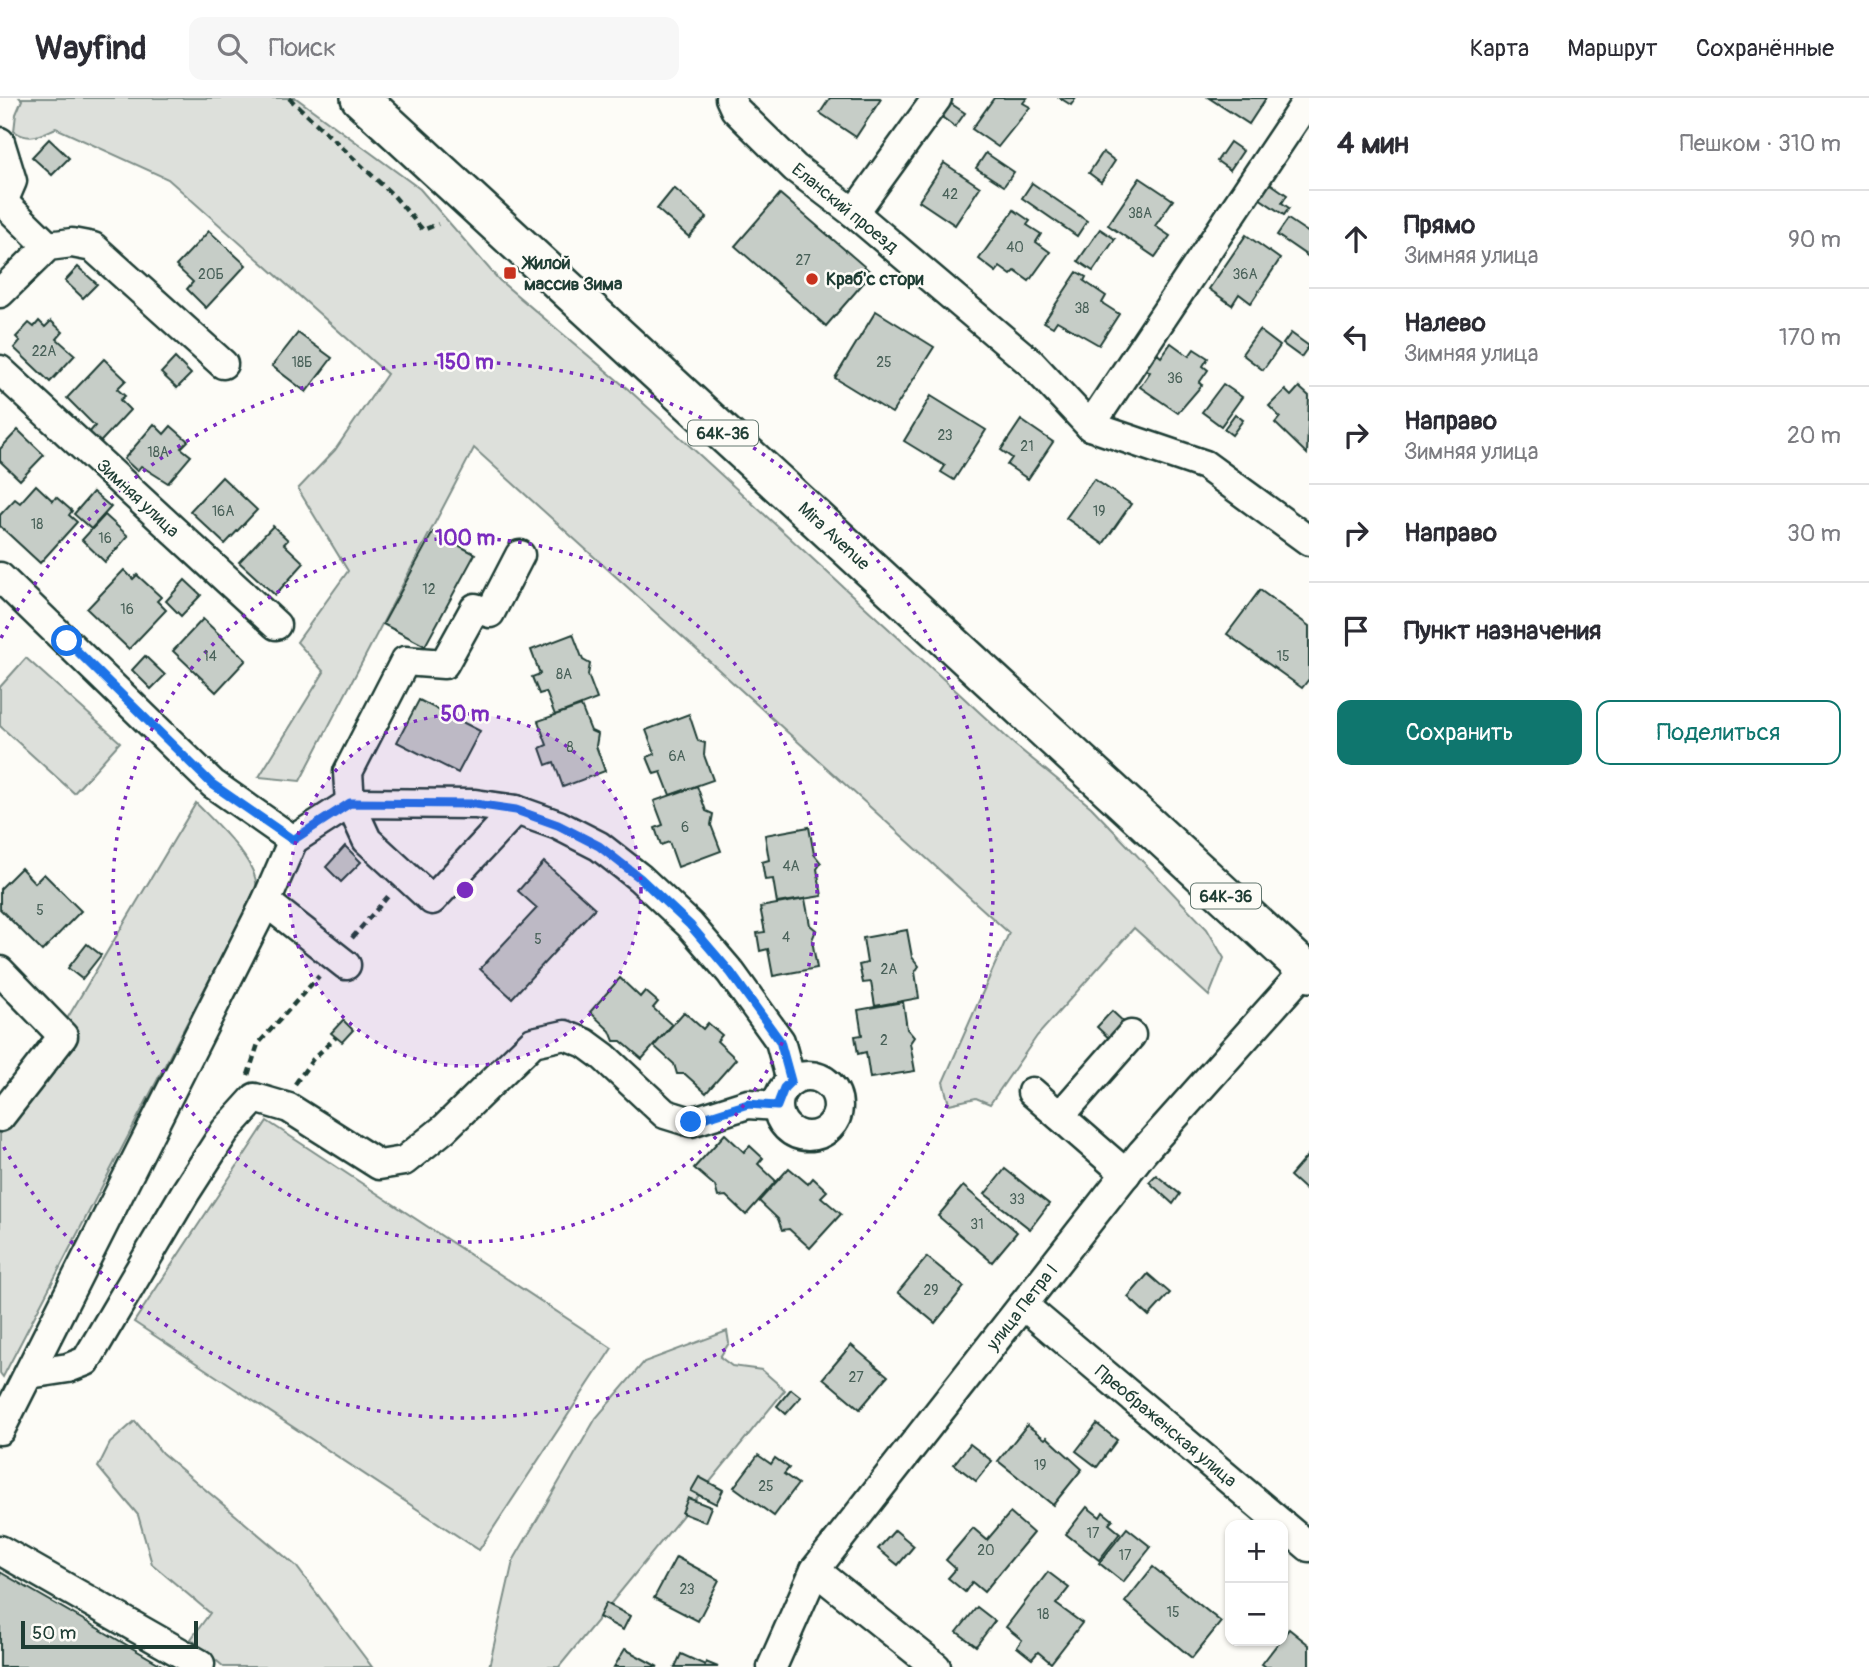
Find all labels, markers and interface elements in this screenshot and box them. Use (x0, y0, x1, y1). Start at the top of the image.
search box (189, 17, 679, 80)
text: Wayfind (35, 28, 147, 69)
icon: search (213, 29, 251, 67)
text: Поиск (269, 32, 337, 64)
text: Карта (1470, 34, 1529, 63)
text: Маршрут (1567, 34, 1658, 63)
text: Сохранённые (1696, 34, 1834, 63)
text: 4 мин (1337, 125, 1409, 162)
text: Пешком · 310 m (1680, 129, 1841, 158)
street label: Еланский проезд (787, 158, 903, 259)
house number: 42 (942, 186, 958, 203)
house number: 38А (1128, 205, 1152, 222)
text: Прямо (1404, 209, 1475, 241)
icon: ahead (1337, 220, 1375, 258)
text: 90 m (1788, 225, 1841, 254)
house number: 40 (1006, 239, 1024, 256)
text: Зимняя улица (1404, 241, 1539, 270)
place label: Жилой массив Зима (521, 252, 623, 296)
house number: 27 (795, 252, 811, 269)
marker: Жилой массив Зима (502, 265, 518, 281)
house number: 20Б (198, 266, 224, 283)
house number: 36А (1232, 266, 1258, 283)
place label: Краб'с стори (826, 268, 924, 291)
marker: Краб'с стори (804, 271, 820, 287)
house number: 38 (1075, 300, 1089, 317)
text: Налево (1404, 307, 1486, 339)
icon: left (1337, 318, 1375, 356)
text: 170 m (1779, 323, 1841, 352)
text: Зимняя улица (1404, 339, 1539, 368)
house number: 22А (32, 343, 56, 360)
text: 150 m (436, 349, 494, 376)
house number: 18Б (292, 354, 312, 371)
house number: 25 (876, 354, 892, 371)
house number: 36 (1167, 370, 1183, 387)
text: Направо (1404, 405, 1497, 437)
icon: right (1337, 416, 1375, 454)
road number: 64К-36 (688, 420, 758, 446)
text: 20 m (1787, 421, 1841, 450)
house number: 23 (937, 427, 953, 444)
text: Зимняя улица (1404, 437, 1539, 466)
house number: 21 (1020, 438, 1034, 455)
house number: 18А (147, 444, 169, 461)
street label: Зимняя улица (91, 454, 184, 543)
street label: Mira Avenue (793, 497, 875, 576)
house number: 16А (212, 503, 234, 520)
house number: 19 (1093, 503, 1105, 520)
icon: right (1337, 514, 1375, 552)
house number: 18 (31, 516, 43, 533)
text: Направо (1404, 517, 1497, 549)
text: 30 m (1787, 519, 1841, 548)
text: 100 m (435, 525, 495, 552)
house number: 16 (98, 530, 112, 547)
house number: 12 (422, 581, 436, 598)
house number: 16 (120, 601, 134, 618)
icon: arrive (1337, 612, 1375, 650)
text: Пункт назначения (1404, 615, 1601, 647)
route start (51, 625, 82, 656)
house number: 14 (203, 648, 217, 665)
house number: 15 (1276, 648, 1290, 665)
house number: 8А (556, 666, 572, 683)
button: Сохранить (1337, 700, 1582, 765)
button: Поделиться (1596, 700, 1841, 765)
text: 50 m (441, 701, 490, 728)
house number: 8 (566, 739, 574, 756)
house number: 6А (668, 748, 686, 765)
house number: 6 (681, 819, 689, 836)
house number: 4А (782, 858, 800, 875)
centre of rings (453, 878, 477, 902)
road number: 64К-36 (1191, 884, 1261, 908)
house number: 5 (36, 902, 44, 919)
house number: 4 (782, 929, 790, 946)
house number: 5 (534, 931, 542, 948)
house number: 2А (881, 961, 897, 978)
house number: 2 (880, 1032, 888, 1049)
route end (675, 1106, 706, 1137)
house number: 33 (1009, 1191, 1025, 1208)
house number: 31 (970, 1216, 984, 1233)
street label: улица Петра I (981, 1260, 1063, 1356)
house number: 29 (923, 1282, 939, 1299)
street label: Преображенская улица (1090, 1360, 1241, 1493)
house number: 27 (848, 1369, 864, 1386)
house number: 19 (1034, 1457, 1046, 1474)
house number: 25 (758, 1478, 774, 1495)
map controls (1225, 1520, 1288, 1646)
button: + (1225, 1520, 1288, 1583)
house number: 17 (1087, 1525, 1100, 1542)
house number: 20 (977, 1542, 995, 1559)
house number: 17 (1119, 1547, 1132, 1564)
house number: 23 (679, 1581, 695, 1598)
button: − (1225, 1583, 1288, 1646)
house number: 15 (1166, 1604, 1180, 1621)
house number: 18 (1037, 1606, 1049, 1623)
scale bar (21, 1618, 198, 1650)
text: 50 m (32, 1621, 76, 1645)

